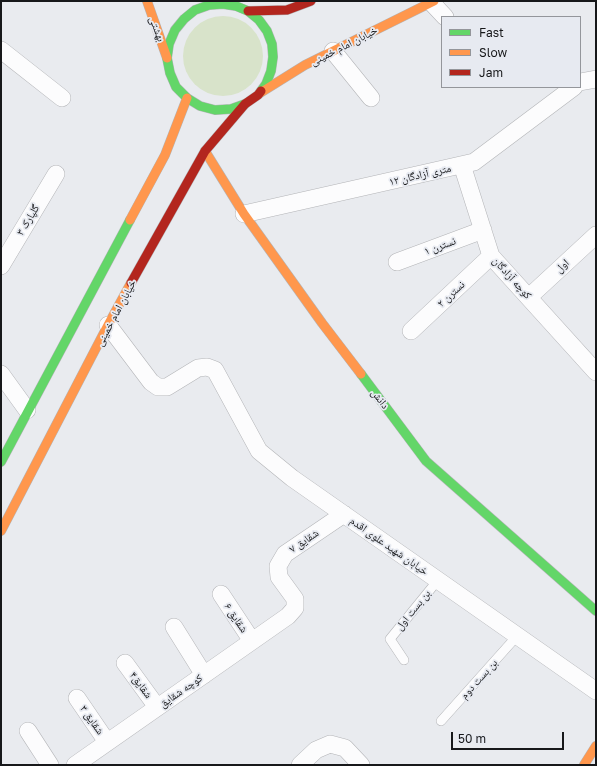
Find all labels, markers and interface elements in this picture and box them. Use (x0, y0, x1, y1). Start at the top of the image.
street label: بهشتی (146, 15, 168, 43)
legend (441, 16, 581, 88)
street label: خیابان امام خمینی (308, 23, 380, 69)
text: Fast (479, 25, 504, 40)
text: Slow (479, 45, 507, 60)
text: Jam (479, 65, 503, 80)
street label: ۱۲ متری آزادگان (388, 161, 452, 189)
street label: گلپارک ۳ (14, 202, 42, 238)
street label: نسترن ۱ (422, 234, 458, 258)
street label: کوچه آزادگان (490, 254, 534, 302)
street label: اول (552, 256, 572, 276)
street label: خیابان امام خمینی (93, 277, 139, 349)
street label: نسترن ۲ (434, 278, 468, 310)
street label: دانش (368, 386, 392, 412)
street label: خیابان شهید علوی اقدم (347, 514, 431, 578)
street label: شقایق ۷ (287, 526, 321, 556)
street label: بن بست اول (393, 587, 433, 633)
street label: شقایق ۶ (221, 601, 251, 635)
street label: بن بست دوم (458, 656, 500, 702)
street label: شقایق۴ (127, 669, 155, 701)
street label: کوچه شقایق (157, 671, 205, 711)
street label: شقایق ۳ (77, 703, 107, 737)
scale bar (453, 724, 566, 750)
text: 50 m (458, 731, 486, 746)

